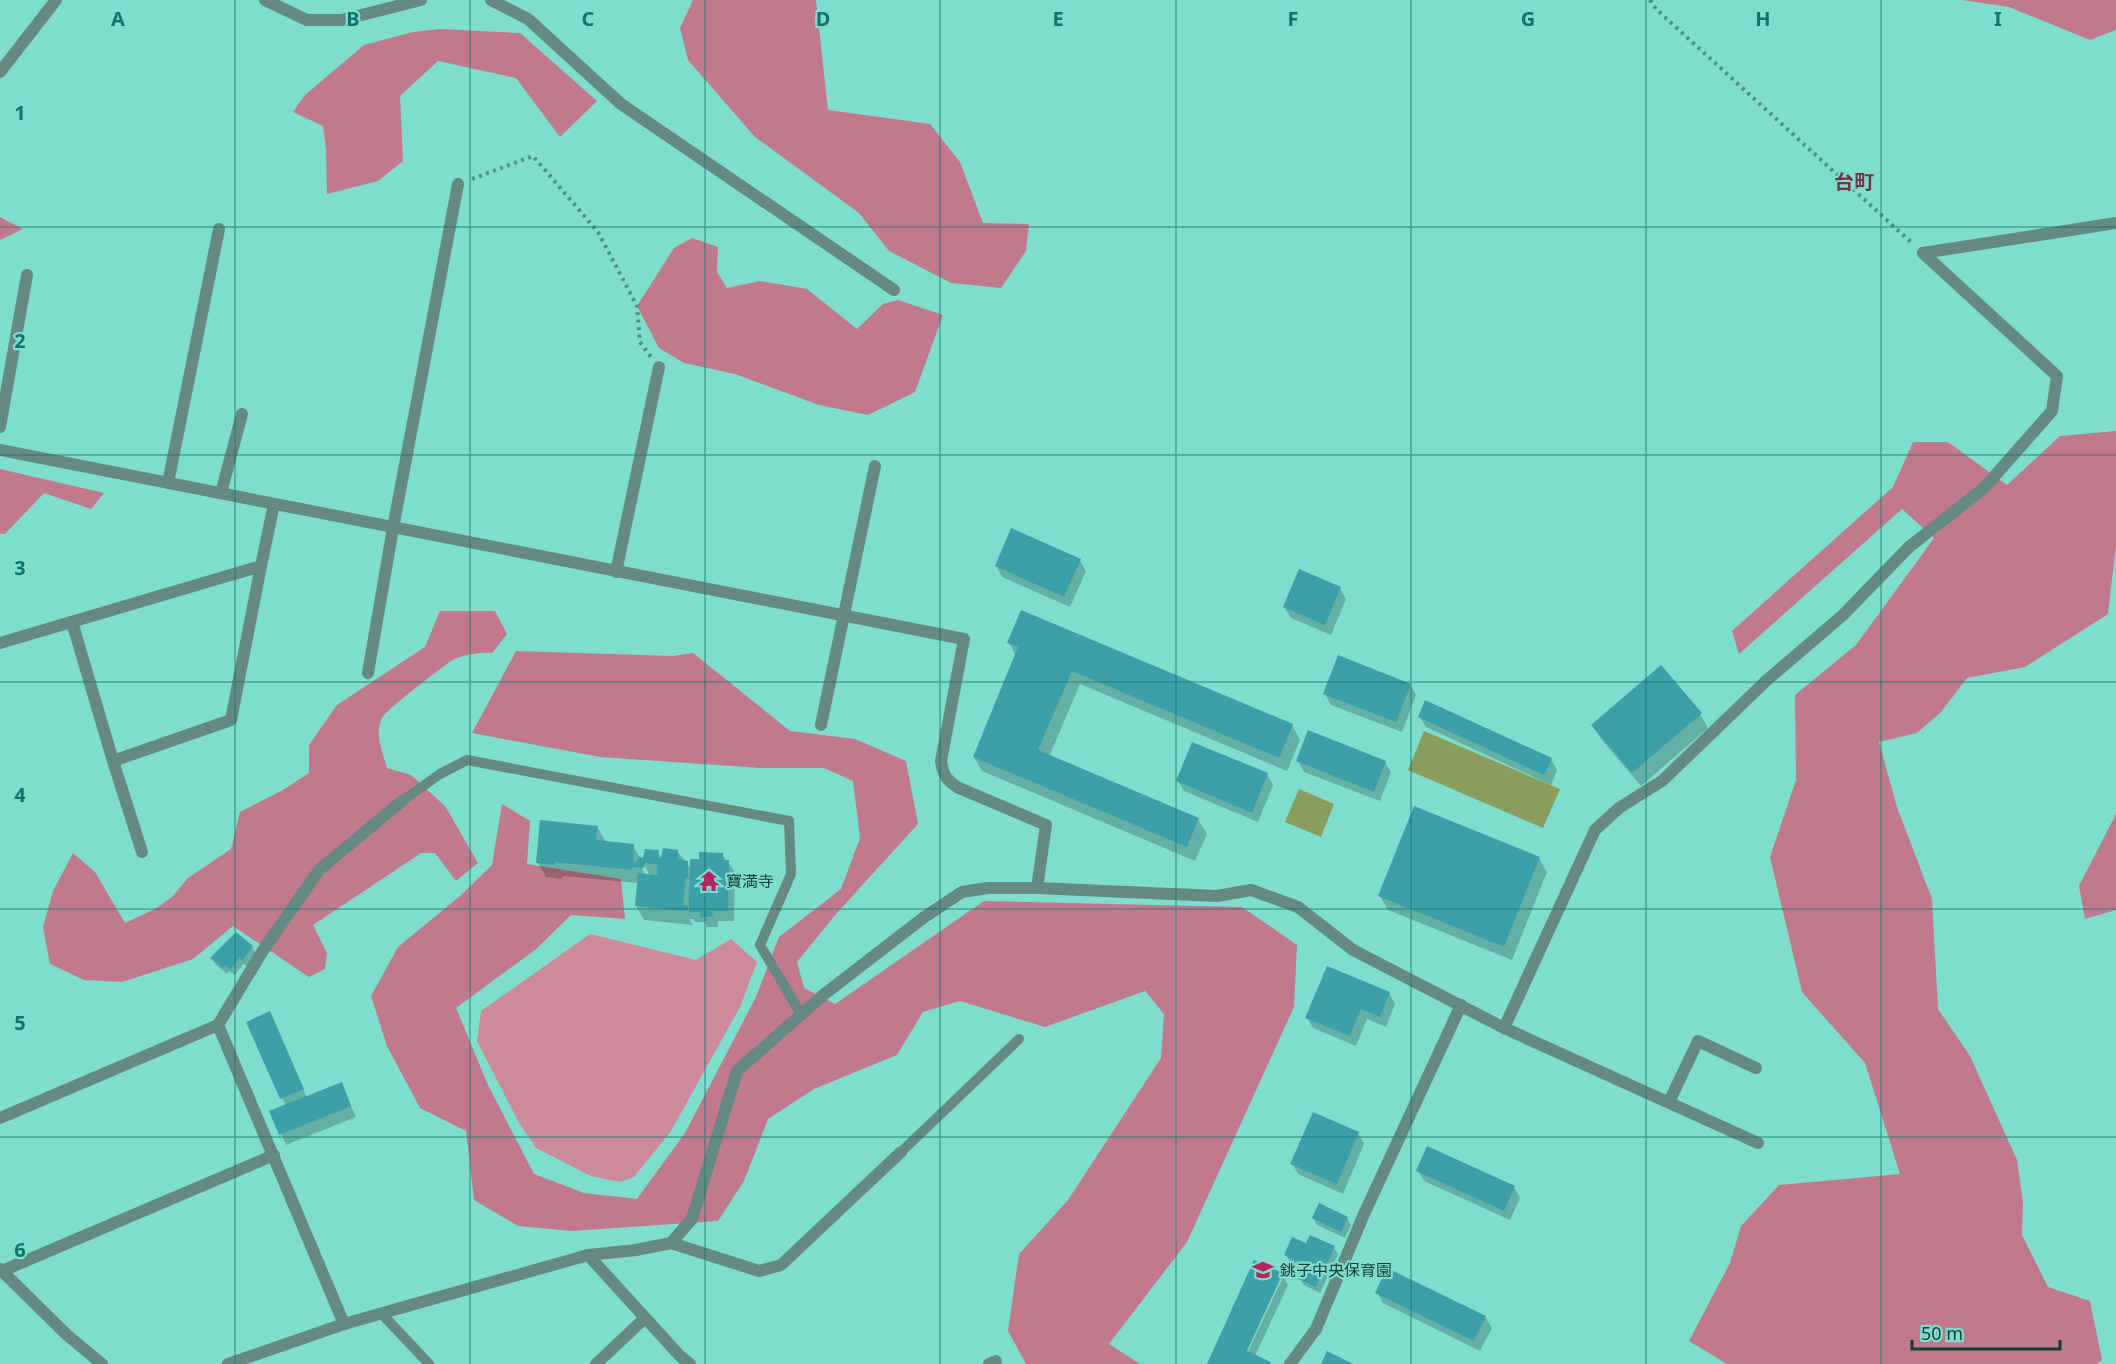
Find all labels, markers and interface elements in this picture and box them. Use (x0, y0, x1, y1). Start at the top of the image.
text: A (111, 5, 125, 32)
text: B (346, 5, 360, 32)
text: C (582, 5, 595, 32)
text: D (816, 5, 830, 32)
text: E (1052, 5, 1064, 32)
text: F (1288, 5, 1298, 32)
text: G (1521, 5, 1535, 32)
text: H (1755, 5, 1771, 32)
text: I (1994, 5, 2002, 32)
text: 1 (14, 99, 26, 126)
district label: 台町 (1834, 168, 1874, 195)
text: 2 (14, 327, 26, 354)
text: 3 (14, 554, 26, 581)
text: 4 (14, 781, 26, 808)
temple icon: 寶満寺 (697, 869, 721, 893)
place label: 寶満寺 (726, 870, 774, 892)
text: 5 (14, 1009, 26, 1036)
text: 6 (14, 1236, 26, 1263)
school or university icon: 銚子中央保育園 (1251, 1258, 1275, 1282)
place label: 銚子中央保育園 (1280, 1259, 1392, 1281)
scale bar (1912, 1313, 2060, 1351)
text: 50 m (1921, 1321, 1963, 1345)

